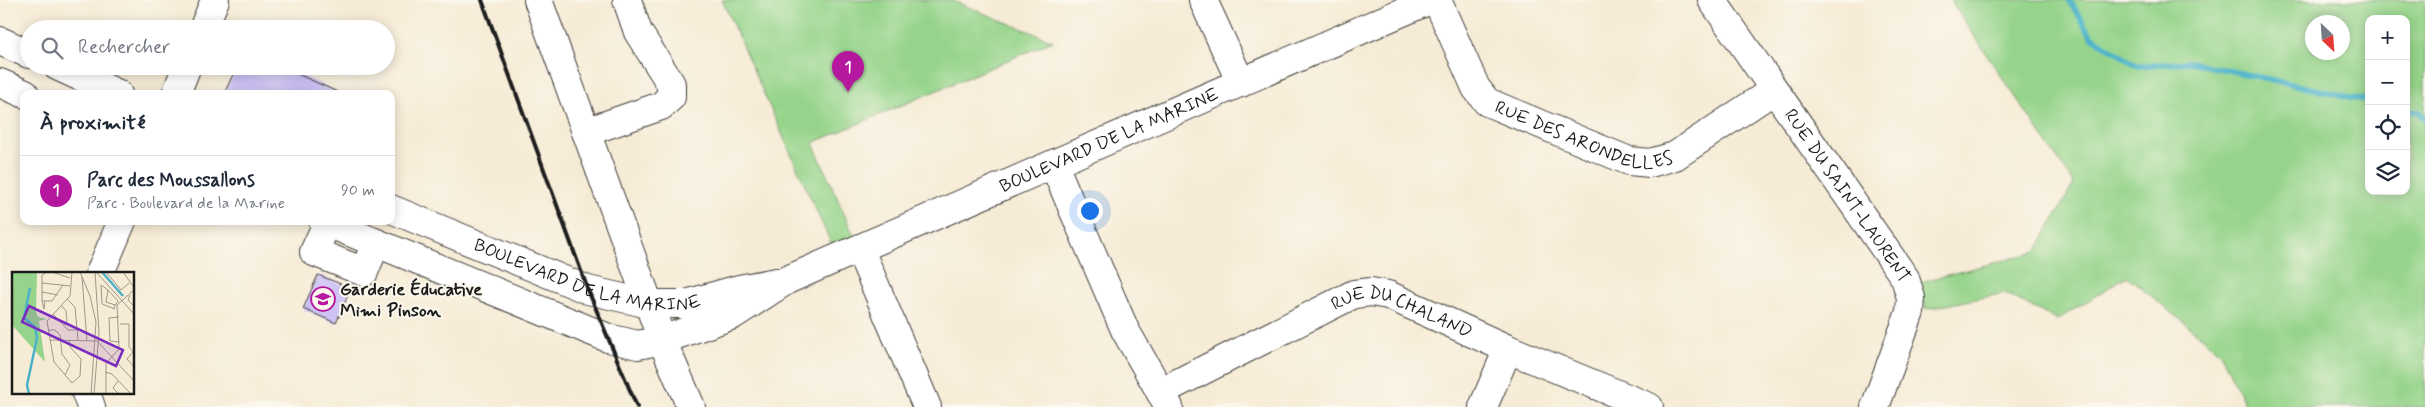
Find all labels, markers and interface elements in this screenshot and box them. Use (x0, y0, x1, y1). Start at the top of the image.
north arrow (2305, 15, 2350, 60)
map controls (2365, 15, 2410, 195)
button: + (2365, 15, 2410, 60)
search box (20, 20, 395, 75)
icon: search (38, 34, 66, 62)
text: Rechercher (78, 35, 170, 60)
pin: 1 (832, 51, 864, 92)
button: − (2365, 60, 2410, 105)
street label: BOULEVARD DE LA MARINE (996, 82, 1223, 199)
street label: RUE DES ARONDELLES (1491, 96, 1676, 176)
street label: RUE DU SAINT-LAURENT (1778, 104, 1916, 288)
button: locate (2365, 105, 2410, 150)
text: À proximité (40, 109, 146, 137)
button: layers (2365, 150, 2410, 195)
text: Parc des Moussallons (87, 168, 255, 193)
text: 1 (52, 180, 60, 201)
text: 90 m (341, 180, 375, 201)
text: Parc · Boulevard de la Marine (87, 193, 285, 214)
your location (1077, 198, 1103, 224)
street label: BOULEVARD DE LA MARINE (470, 233, 704, 318)
inset map (12, 272, 135, 394)
place label: Garderie Éducative Mimi Pinson (340, 277, 482, 323)
street label: RUE DU CHALAND (1327, 281, 1476, 344)
school or university icon: Garderie Éducative Mimi Pinson (310, 286, 336, 312)

